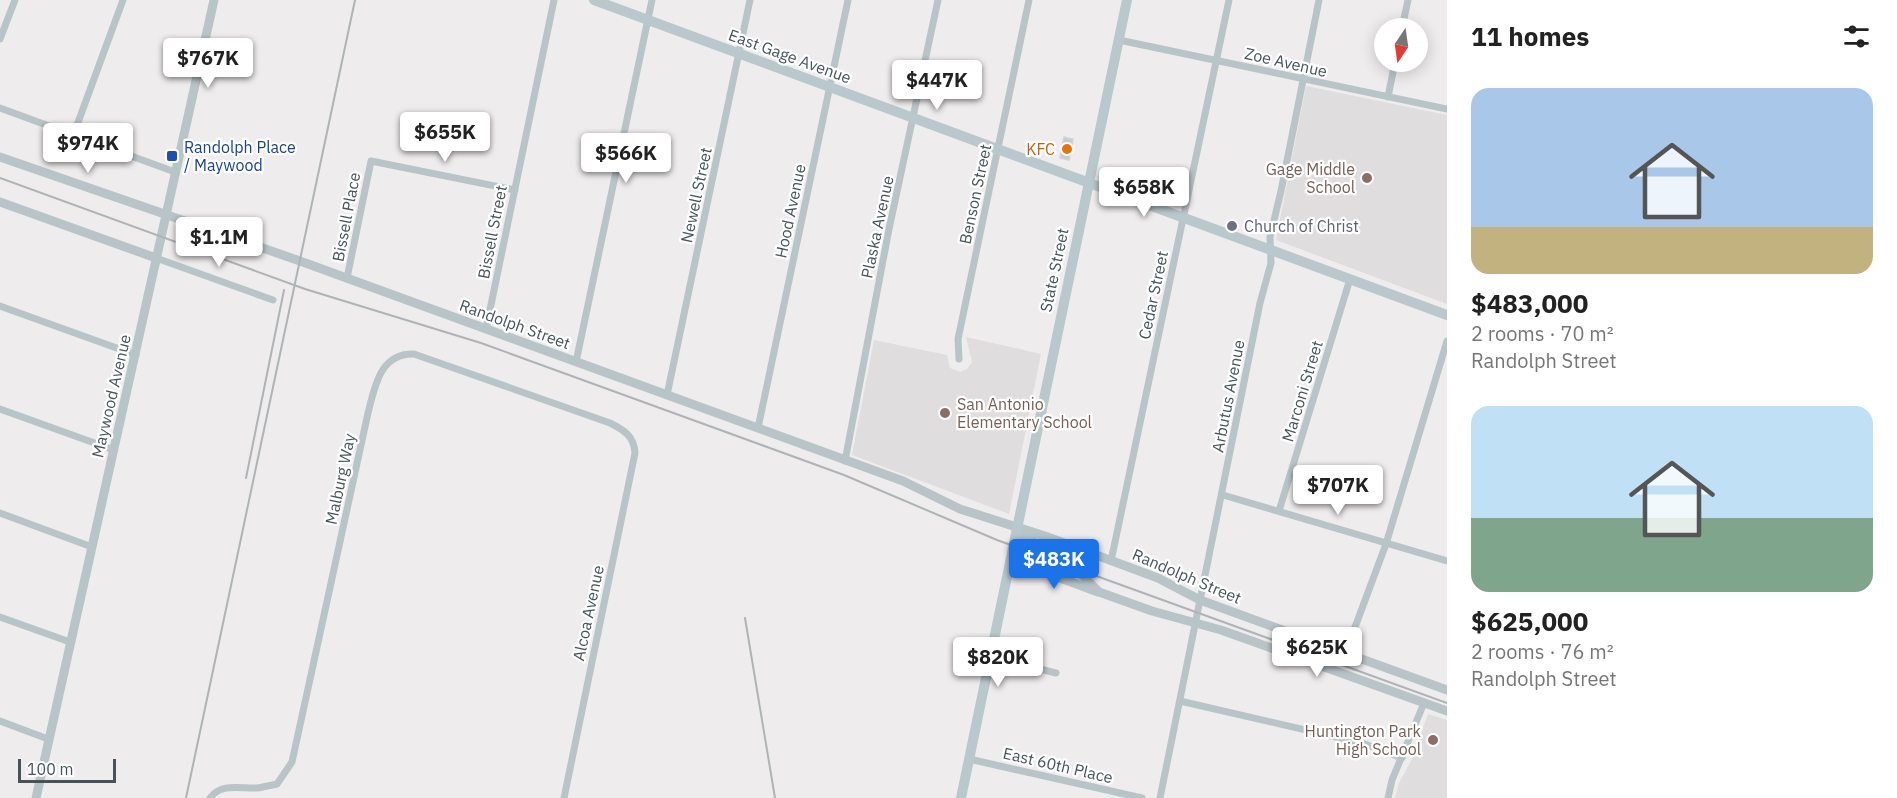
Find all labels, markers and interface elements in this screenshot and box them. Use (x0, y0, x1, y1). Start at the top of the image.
north arrow (1374, 18, 1428, 72)
map controls (1374, 18, 1428, 72)
text: 11 homes (1471, 19, 1589, 53)
icon: filters (1840, 20, 1873, 53)
street label: East Gage Avenue (726, 25, 854, 88)
pin: $767K (166, 38, 250, 89)
street label: Zoe Avenue (1243, 43, 1329, 81)
text: $767K (177, 44, 239, 71)
pin: $447K (895, 60, 979, 111)
text: $447K (906, 66, 968, 93)
pin: $655K (403, 112, 487, 163)
text: $655K (414, 118, 476, 145)
pin: $974K (46, 123, 130, 174)
icon: home (1618, 127, 1726, 235)
text: $974K (57, 129, 119, 156)
pin: $566K (584, 133, 668, 184)
place label: Randolph Place / Maywood (184, 137, 296, 175)
text: $566K (595, 139, 657, 166)
place label: KFC (1026, 139, 1055, 159)
street label: Benson Street (955, 142, 995, 246)
marker: KFC (1060, 142, 1074, 156)
street label: Newell Street (676, 145, 716, 245)
marker: Randolph Place / Maywood (165, 149, 179, 163)
place label: Gage Middle School (1266, 159, 1355, 197)
street label: Hood Avenue (770, 162, 810, 260)
pin: $658K (1102, 167, 1186, 218)
street label: Bissell Place (328, 170, 364, 263)
marker: Gage Middle School (1360, 171, 1374, 185)
text: $658K (1113, 173, 1175, 200)
street label: Plaska Avenue (856, 174, 898, 280)
street label: Bissell Street (473, 183, 511, 281)
place label: Church of Christ (1244, 216, 1359, 236)
pin: $1.1M (177, 217, 261, 268)
marker: Church of Christ (1225, 219, 1239, 233)
text: $1.1M (190, 223, 248, 250)
street label: State Street (1035, 226, 1073, 314)
street label: Cedar Street (1134, 249, 1172, 341)
text: $483,000 (1471, 286, 1588, 320)
street label: Randolph Street (457, 295, 573, 353)
text: 2 rooms · 70 m² (1471, 320, 1614, 347)
street label: Maywood Avenue (87, 332, 135, 460)
street label: Arbutus Avenue (1207, 338, 1249, 454)
street label: Marconi Street (1277, 338, 1327, 444)
text: Randolph Street (1471, 347, 1616, 374)
place label: San Antonio Elementary School (957, 394, 1092, 432)
marker: San Antonio Elementary School (938, 406, 952, 420)
street label: Malburg Way (321, 432, 359, 526)
icon: home (1618, 445, 1726, 553)
pin: $707K (1296, 465, 1380, 516)
text: $707K (1307, 471, 1369, 498)
pin: $483K (1012, 539, 1096, 590)
street label: Randolph Street (1130, 544, 1244, 608)
text: $483K (1023, 545, 1085, 572)
street label: Alcoa Avenue (568, 563, 608, 663)
text: $625,000 (1471, 604, 1588, 638)
pin: $625K (1275, 627, 1359, 678)
text: $625K (1286, 633, 1348, 660)
pin: $820K (956, 637, 1040, 688)
text: 2 rooms · 76 m² (1471, 638, 1614, 665)
text: $820K (967, 643, 1029, 670)
text: Randolph Street (1471, 665, 1616, 692)
place label: Huntington Park High School (1305, 721, 1422, 759)
marker: Huntington Park High School (1426, 733, 1440, 747)
street label: East 60th Place (1001, 743, 1115, 787)
scale bar (18, 756, 116, 784)
text: 100 m (27, 759, 74, 779)

